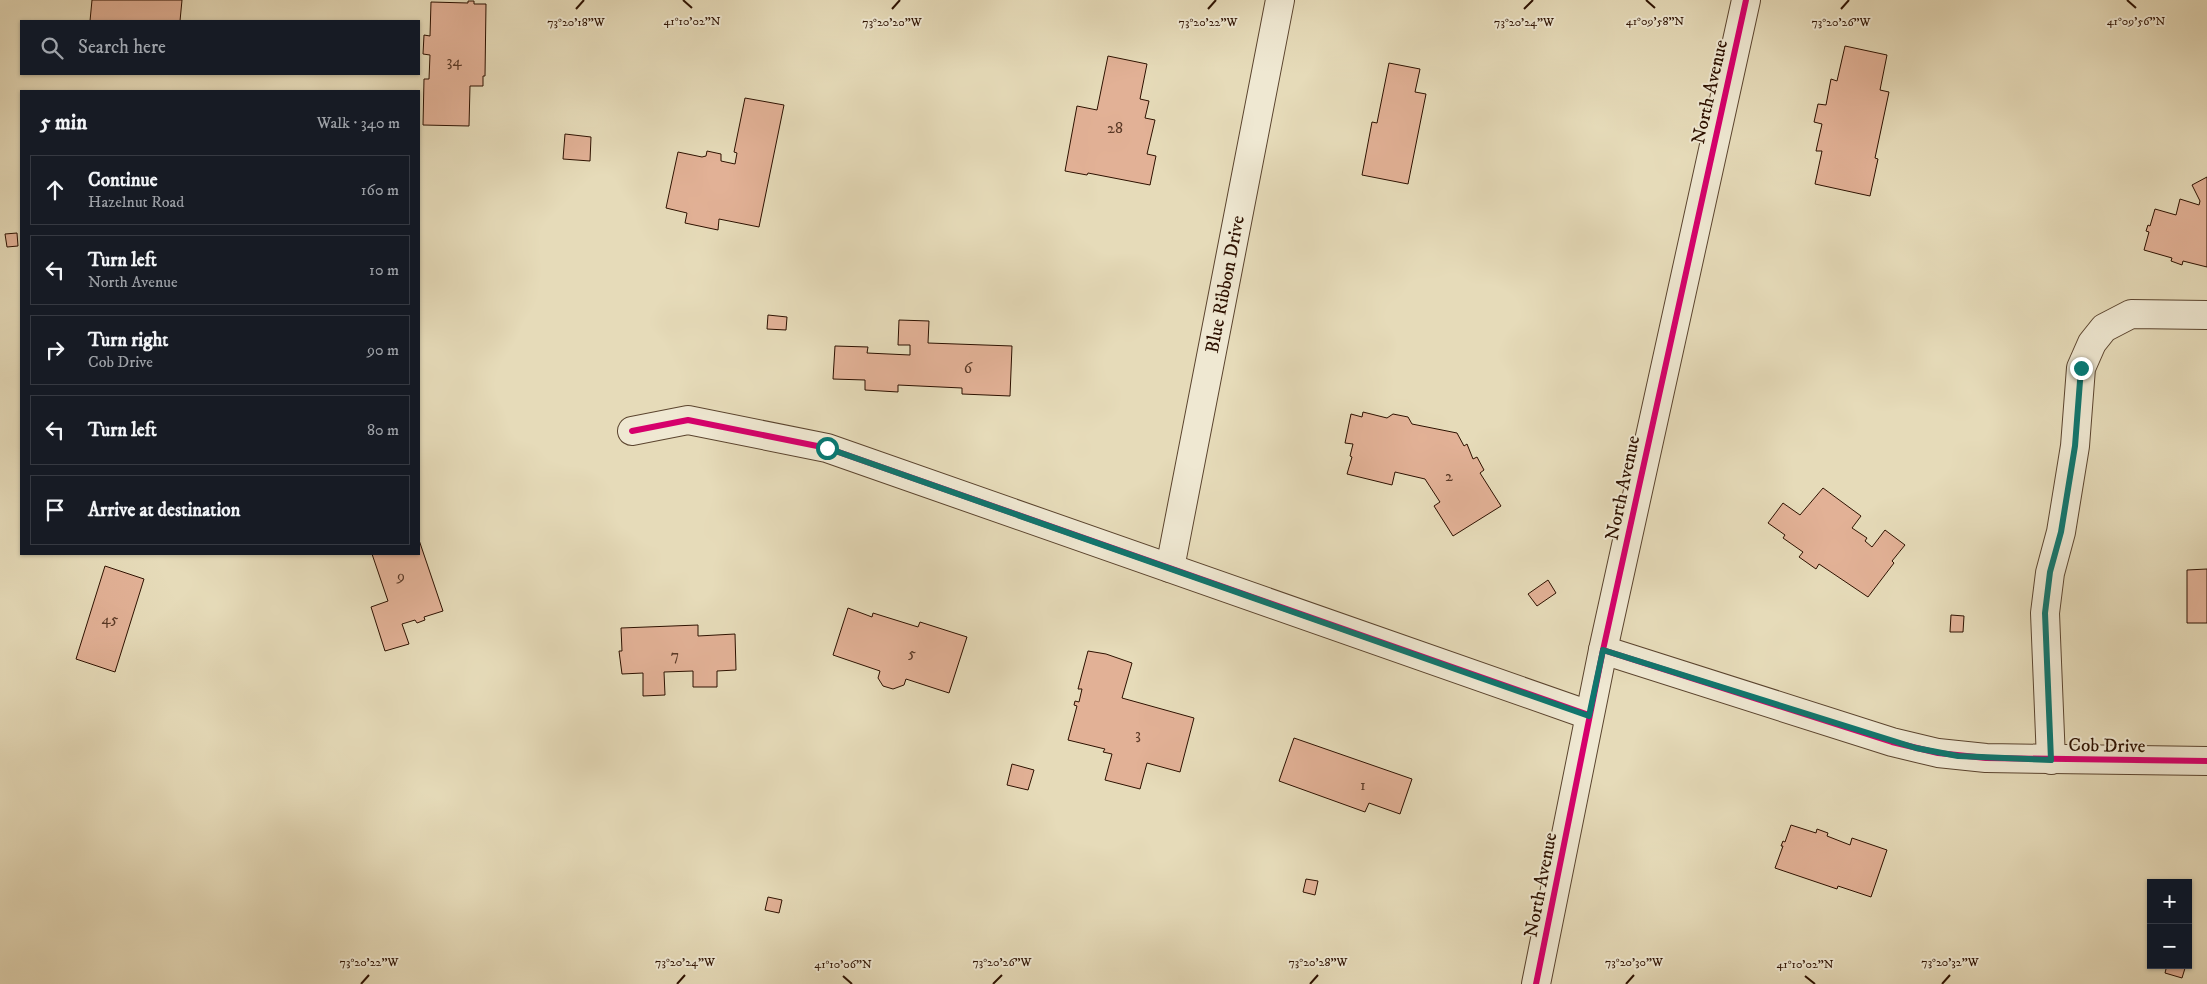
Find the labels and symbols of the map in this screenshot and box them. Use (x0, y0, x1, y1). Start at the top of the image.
text: 41°10'02"N (663, 14, 721, 29)
text: 41°09'58"N (1626, 14, 1684, 29)
text: 41°09'56"N (2107, 14, 2165, 29)
text: 73°20'18"W (547, 15, 606, 30)
text: 73°20'20"W (862, 15, 923, 30)
text: 73°20'22"W (1179, 15, 1238, 30)
text: 73°20'24"W (1494, 15, 1555, 30)
text: 73°20'26"W (1811, 15, 1872, 30)
street label: North Avenue (1687, 37, 1733, 146)
house number: 34 (446, 51, 462, 71)
house number: 28 (1107, 118, 1123, 138)
street label: Blue Ribbon Drive (1200, 213, 1250, 355)
route end (2070, 357, 2093, 380)
house number: 6 (964, 358, 973, 378)
street label: North Avenue (1601, 433, 1645, 542)
route start (816, 437, 839, 460)
house number: 2 (1445, 466, 1453, 486)
house number: 9 (396, 566, 405, 586)
house number: 45 (101, 609, 119, 629)
house number: 5 (908, 643, 916, 663)
house number: 7 (671, 645, 679, 665)
house number: 3 (1135, 724, 1141, 744)
street label: Cob Drive (2068, 734, 2146, 758)
house number: 1 (1360, 775, 1366, 795)
street label: North Avenue (1520, 830, 1562, 939)
text: 73°20'22"W (340, 955, 399, 970)
text: 73°20'24"W (655, 955, 716, 970)
text: 73°20'26"W (972, 955, 1033, 970)
text: 73°20'28"W (1289, 955, 1348, 970)
text: 73°20'30"W (1605, 955, 1664, 970)
text: 73°20'32"W (1921, 955, 1980, 970)
text: 41°10'06"N (814, 957, 872, 972)
text: 41°10'02"N (1776, 957, 1834, 972)

